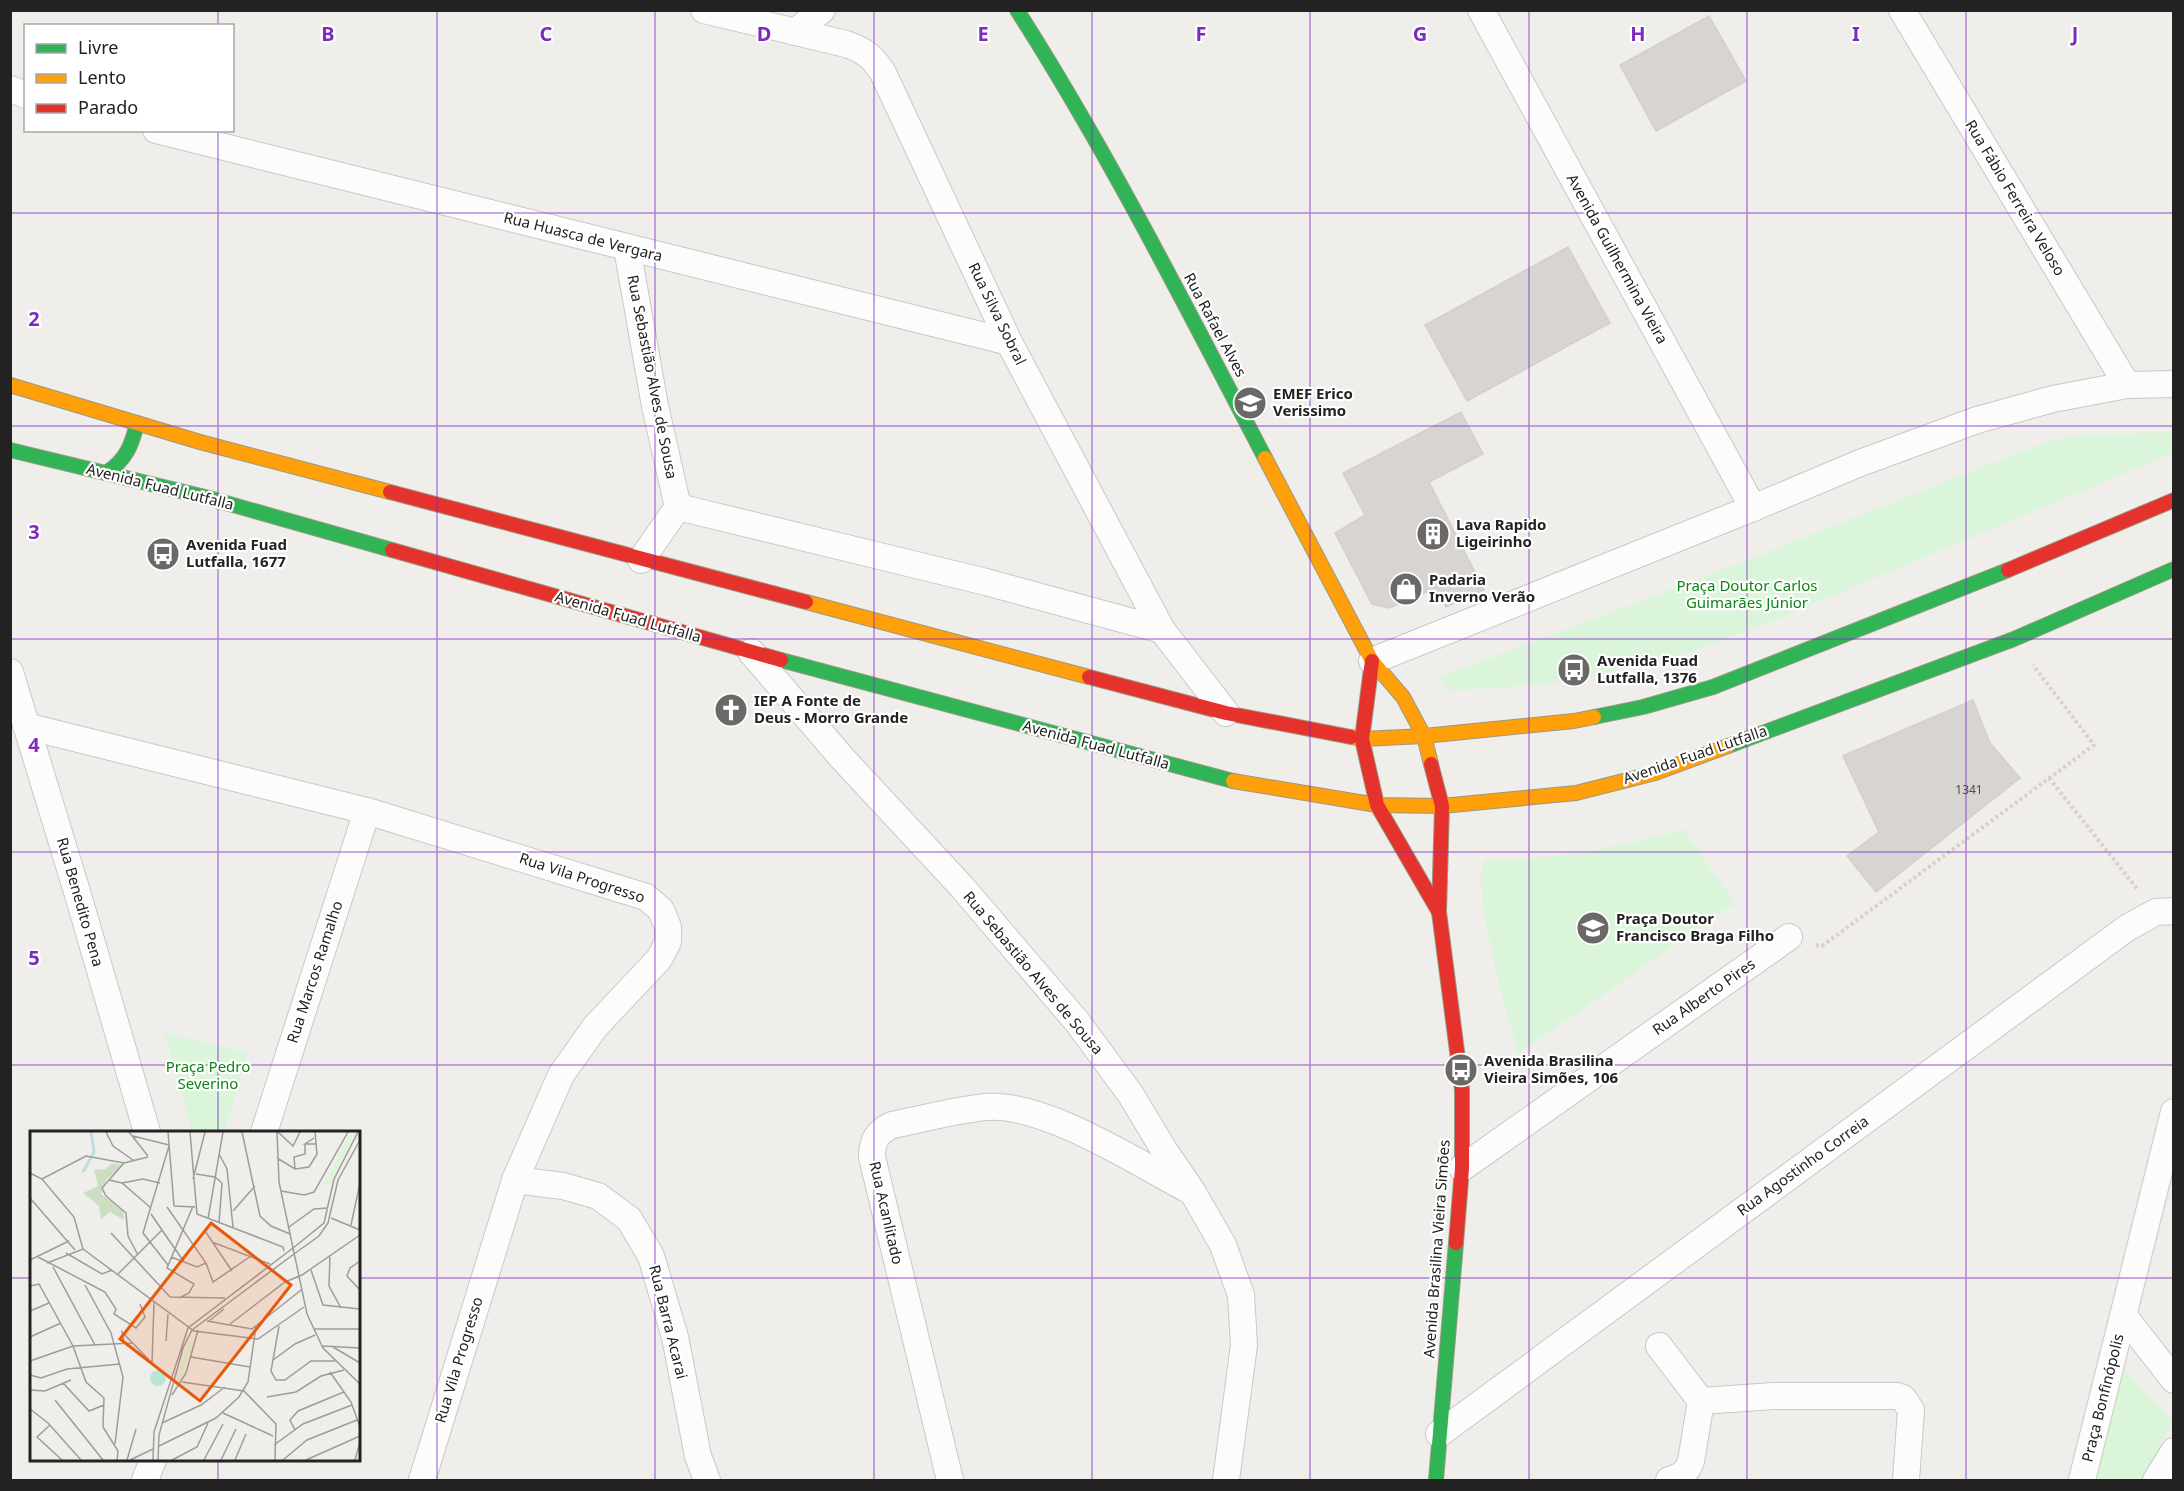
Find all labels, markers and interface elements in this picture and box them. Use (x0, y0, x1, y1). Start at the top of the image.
text: B (321, 20, 335, 47)
text: C (540, 20, 553, 47)
text: D (757, 20, 771, 47)
text: E (977, 20, 989, 47)
text: F (1196, 20, 1206, 47)
text: G (1413, 20, 1427, 47)
text: H (1630, 20, 1646, 47)
text: I (1852, 20, 1860, 47)
text: J (2070, 20, 2078, 47)
legend (24, 24, 234, 132)
text: Livre (78, 35, 118, 59)
text: Lento (78, 65, 126, 89)
text: Parado (78, 95, 138, 119)
street label: Rua Fábio Ferreira Veloso (1961, 116, 2070, 279)
street label: Avenida Guilhermina Vieira (1563, 170, 1673, 347)
street label: Rua Huasca de Vergara (502, 207, 665, 265)
street label: Rua Silva Sobral (964, 259, 1031, 368)
street label: Rua Rafael Alves (1180, 269, 1252, 380)
street label: Rua Sebastião Alves de Sousa (623, 273, 683, 481)
text: 2 (28, 305, 40, 332)
place label: EMEF Erico Verissimo (1273, 383, 1353, 420)
school or university icon: EMEF Erico Verissimo (1232, 385, 1268, 421)
street label: Avenida Fuad Lutfalla (84, 458, 236, 514)
place label: Lava Rapido Ligeirinho (1456, 514, 1546, 551)
building icon: Lava Rapido Ligeirinho (1415, 516, 1451, 552)
text: 3 (28, 518, 40, 545)
place label: Avenida Fuad Lutfalla, 1677 (186, 534, 287, 571)
bus stop icon: Avenida Fuad Lutfalla, 1677 (145, 536, 181, 572)
place label: Padaria Inverno Verão (1429, 569, 1535, 606)
shop icon: Padaria Inverno Verão (1388, 571, 1424, 607)
park label: Praça Doutor Carlos Guimarães Júnior (1676, 575, 1818, 612)
street label: Avenida Fuad Lutfalla (553, 586, 704, 646)
place label: Avenida Fuad Lutfalla, 1376 (1597, 650, 1698, 687)
bus stop icon: Avenida Fuad Lutfalla, 1376 (1556, 652, 1592, 688)
place label: IEP A Fonte de Deus - Morro Grande (754, 690, 908, 727)
church icon: IEP A Fonte de Deus - Morro Grande (713, 692, 749, 728)
street label: Avenida Fuad Lutfalla (1021, 715, 1172, 773)
street label: Avenida Fuad Lutfalla (1620, 720, 1769, 788)
text: 4 (28, 731, 40, 758)
house number: 1341 (1955, 781, 1983, 798)
street label: Rua Benedito Pena (53, 835, 109, 969)
street label: Rua Vila Progresso (517, 847, 648, 907)
street label: Rua Sebastião Alves de Sousa (959, 886, 1108, 1058)
street label: Rua Marcos Ramalho (282, 898, 347, 1045)
place label: Praça Doutor Francisco Braga Filho (1616, 908, 1774, 945)
school or university icon: Praça Doutor Francisco Braga Filho (1575, 910, 1611, 946)
text: 5 (28, 944, 40, 971)
street label: Rua Alberto Pires (1648, 953, 1759, 1039)
place label: Avenida Brasilina Vieira Simões, 106 (1484, 1050, 1619, 1087)
bus stop icon: Avenida Brasilina Vieira Simões, 106 (1443, 1052, 1479, 1088)
park label: Praça Pedro Severino (166, 1056, 250, 1093)
street label: Rua Agostinho Correia (1733, 1111, 1872, 1220)
inset map (30, 1131, 360, 1461)
street label: Avenida Brasilina Vieira Simões (1418, 1139, 1454, 1359)
street label: Rua Acanlitado (865, 1159, 909, 1266)
street label: Rua Barra Acarai (645, 1263, 693, 1381)
street label: Rua Vila Progresso (429, 1294, 487, 1425)
street label: Praça Bonfinópolis (2076, 1331, 2128, 1464)

